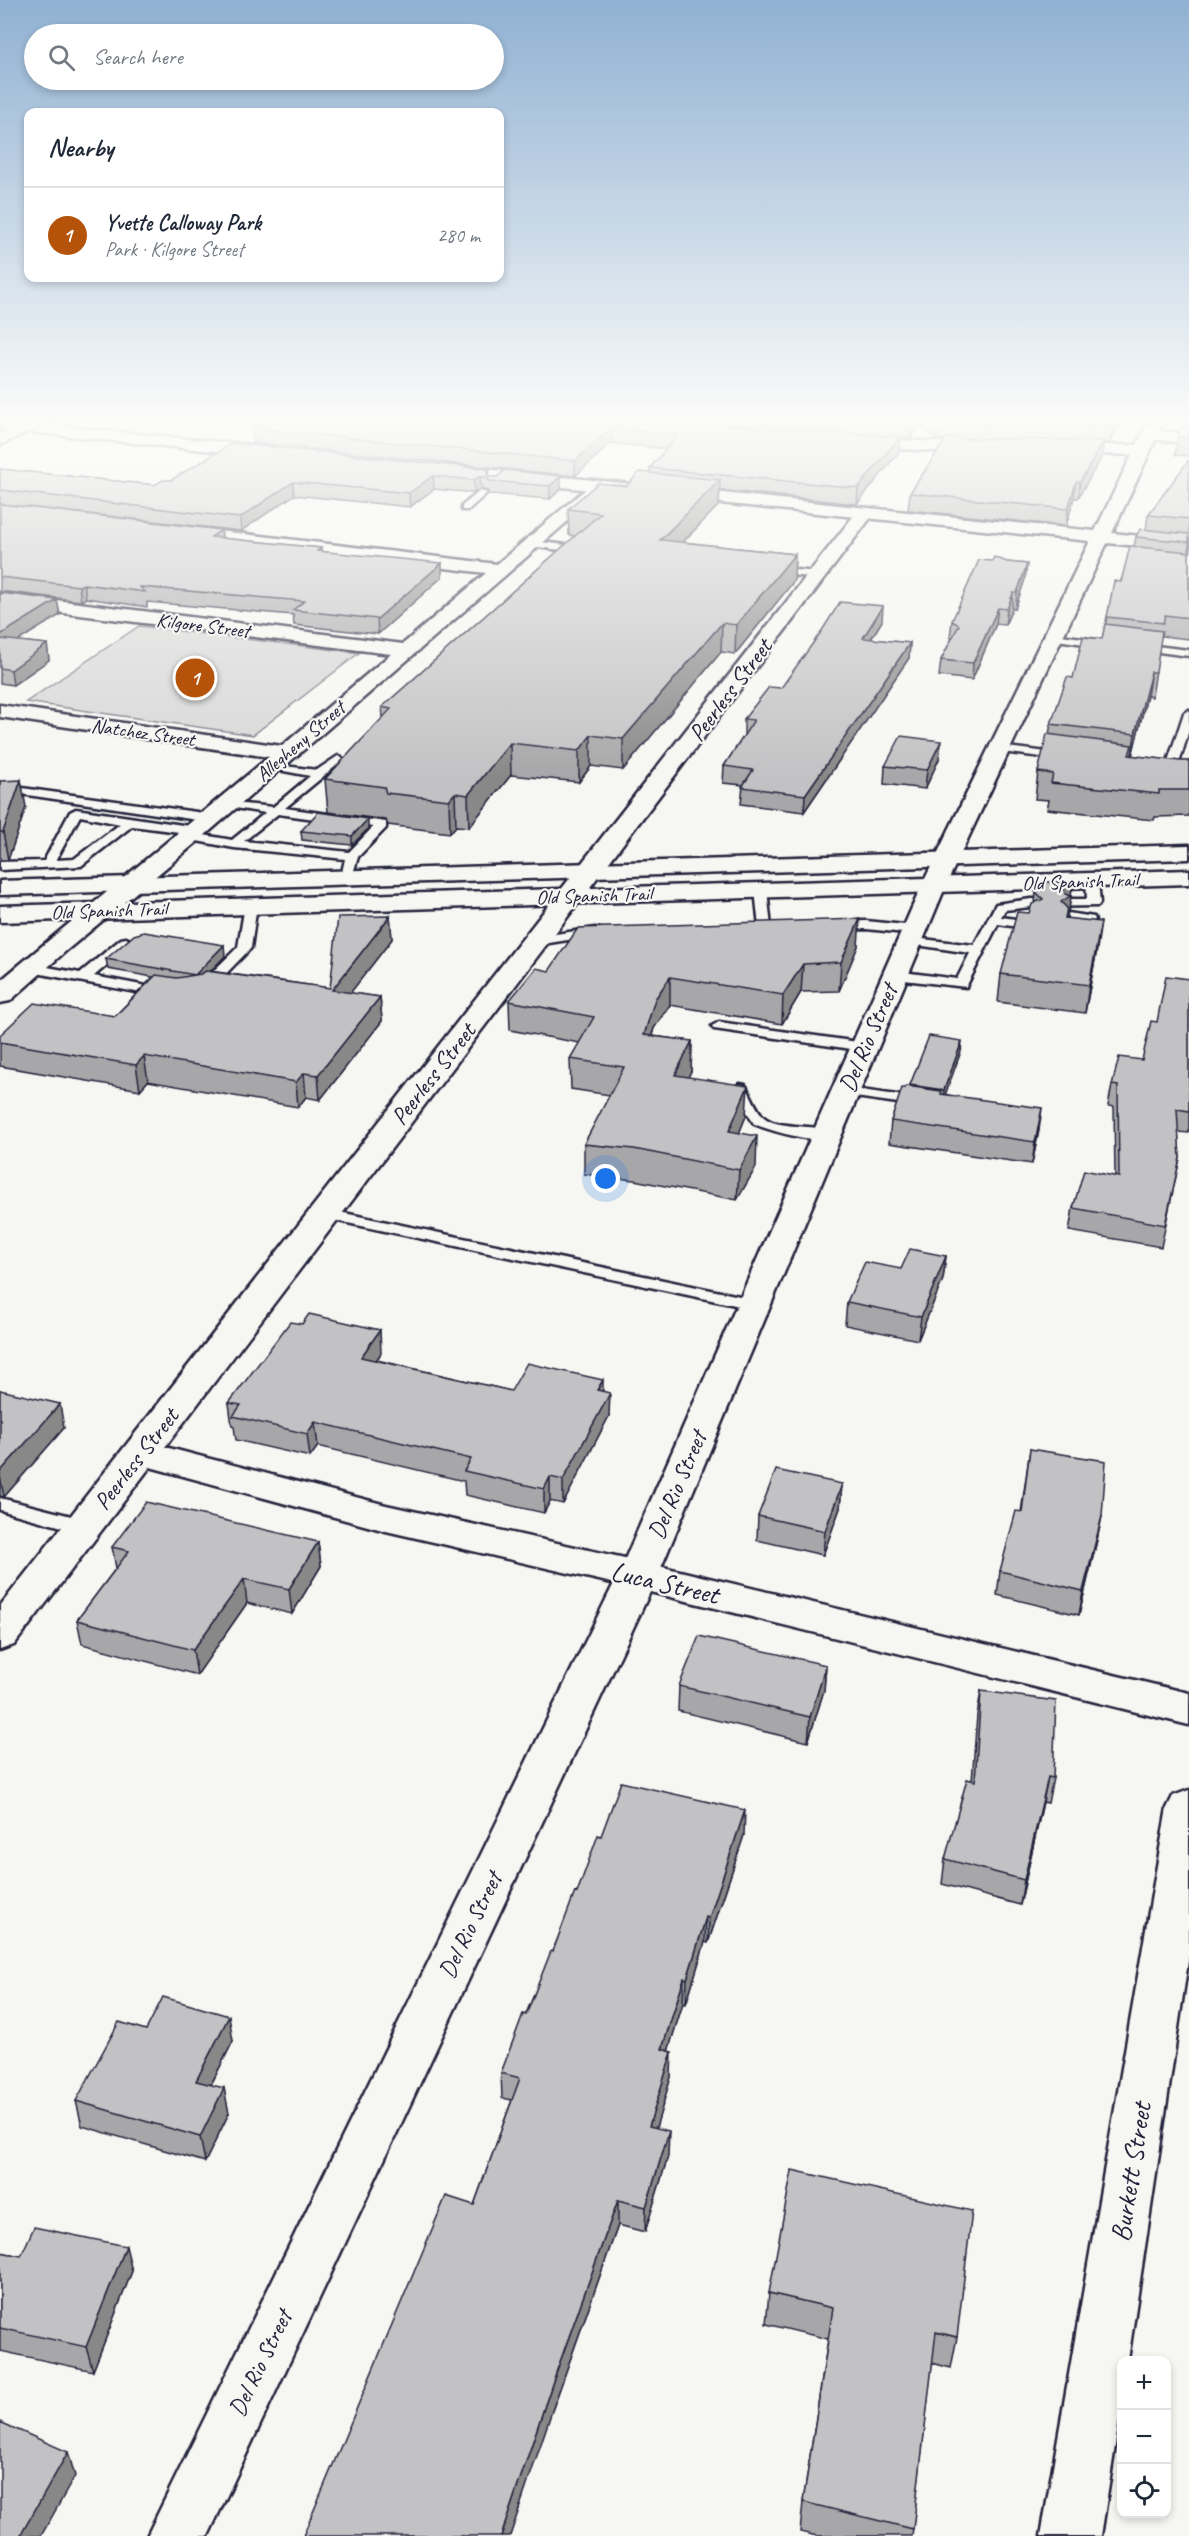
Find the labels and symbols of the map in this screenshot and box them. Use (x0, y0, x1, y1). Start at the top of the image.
street label: Kilgore Street (155, 607, 254, 644)
street label: Peerless Street (682, 631, 780, 747)
pin: 1 (176, 656, 214, 700)
street label: Allegheny Street (250, 694, 353, 787)
street label: Natchez Street (90, 713, 199, 752)
street label: Old Spanish Trail (1022, 867, 1142, 896)
street label: Old Spanish Trail (536, 881, 656, 910)
street label: Old Spanish Trail (51, 896, 171, 925)
street label: Del Rio Street (832, 977, 905, 1096)
street label: Peerless Street (384, 1016, 483, 1131)
your location (591, 1164, 620, 1193)
street label: Peerless Street (87, 1401, 186, 1516)
street label: Del Rio Street (641, 1424, 714, 1543)
street label: Luca Street (608, 1553, 725, 1612)
street label: Del Rio Street (432, 1864, 510, 1983)
street label: Burkett Street (1102, 2097, 1159, 2244)
street label: Del Rio Street (222, 2302, 300, 2421)

